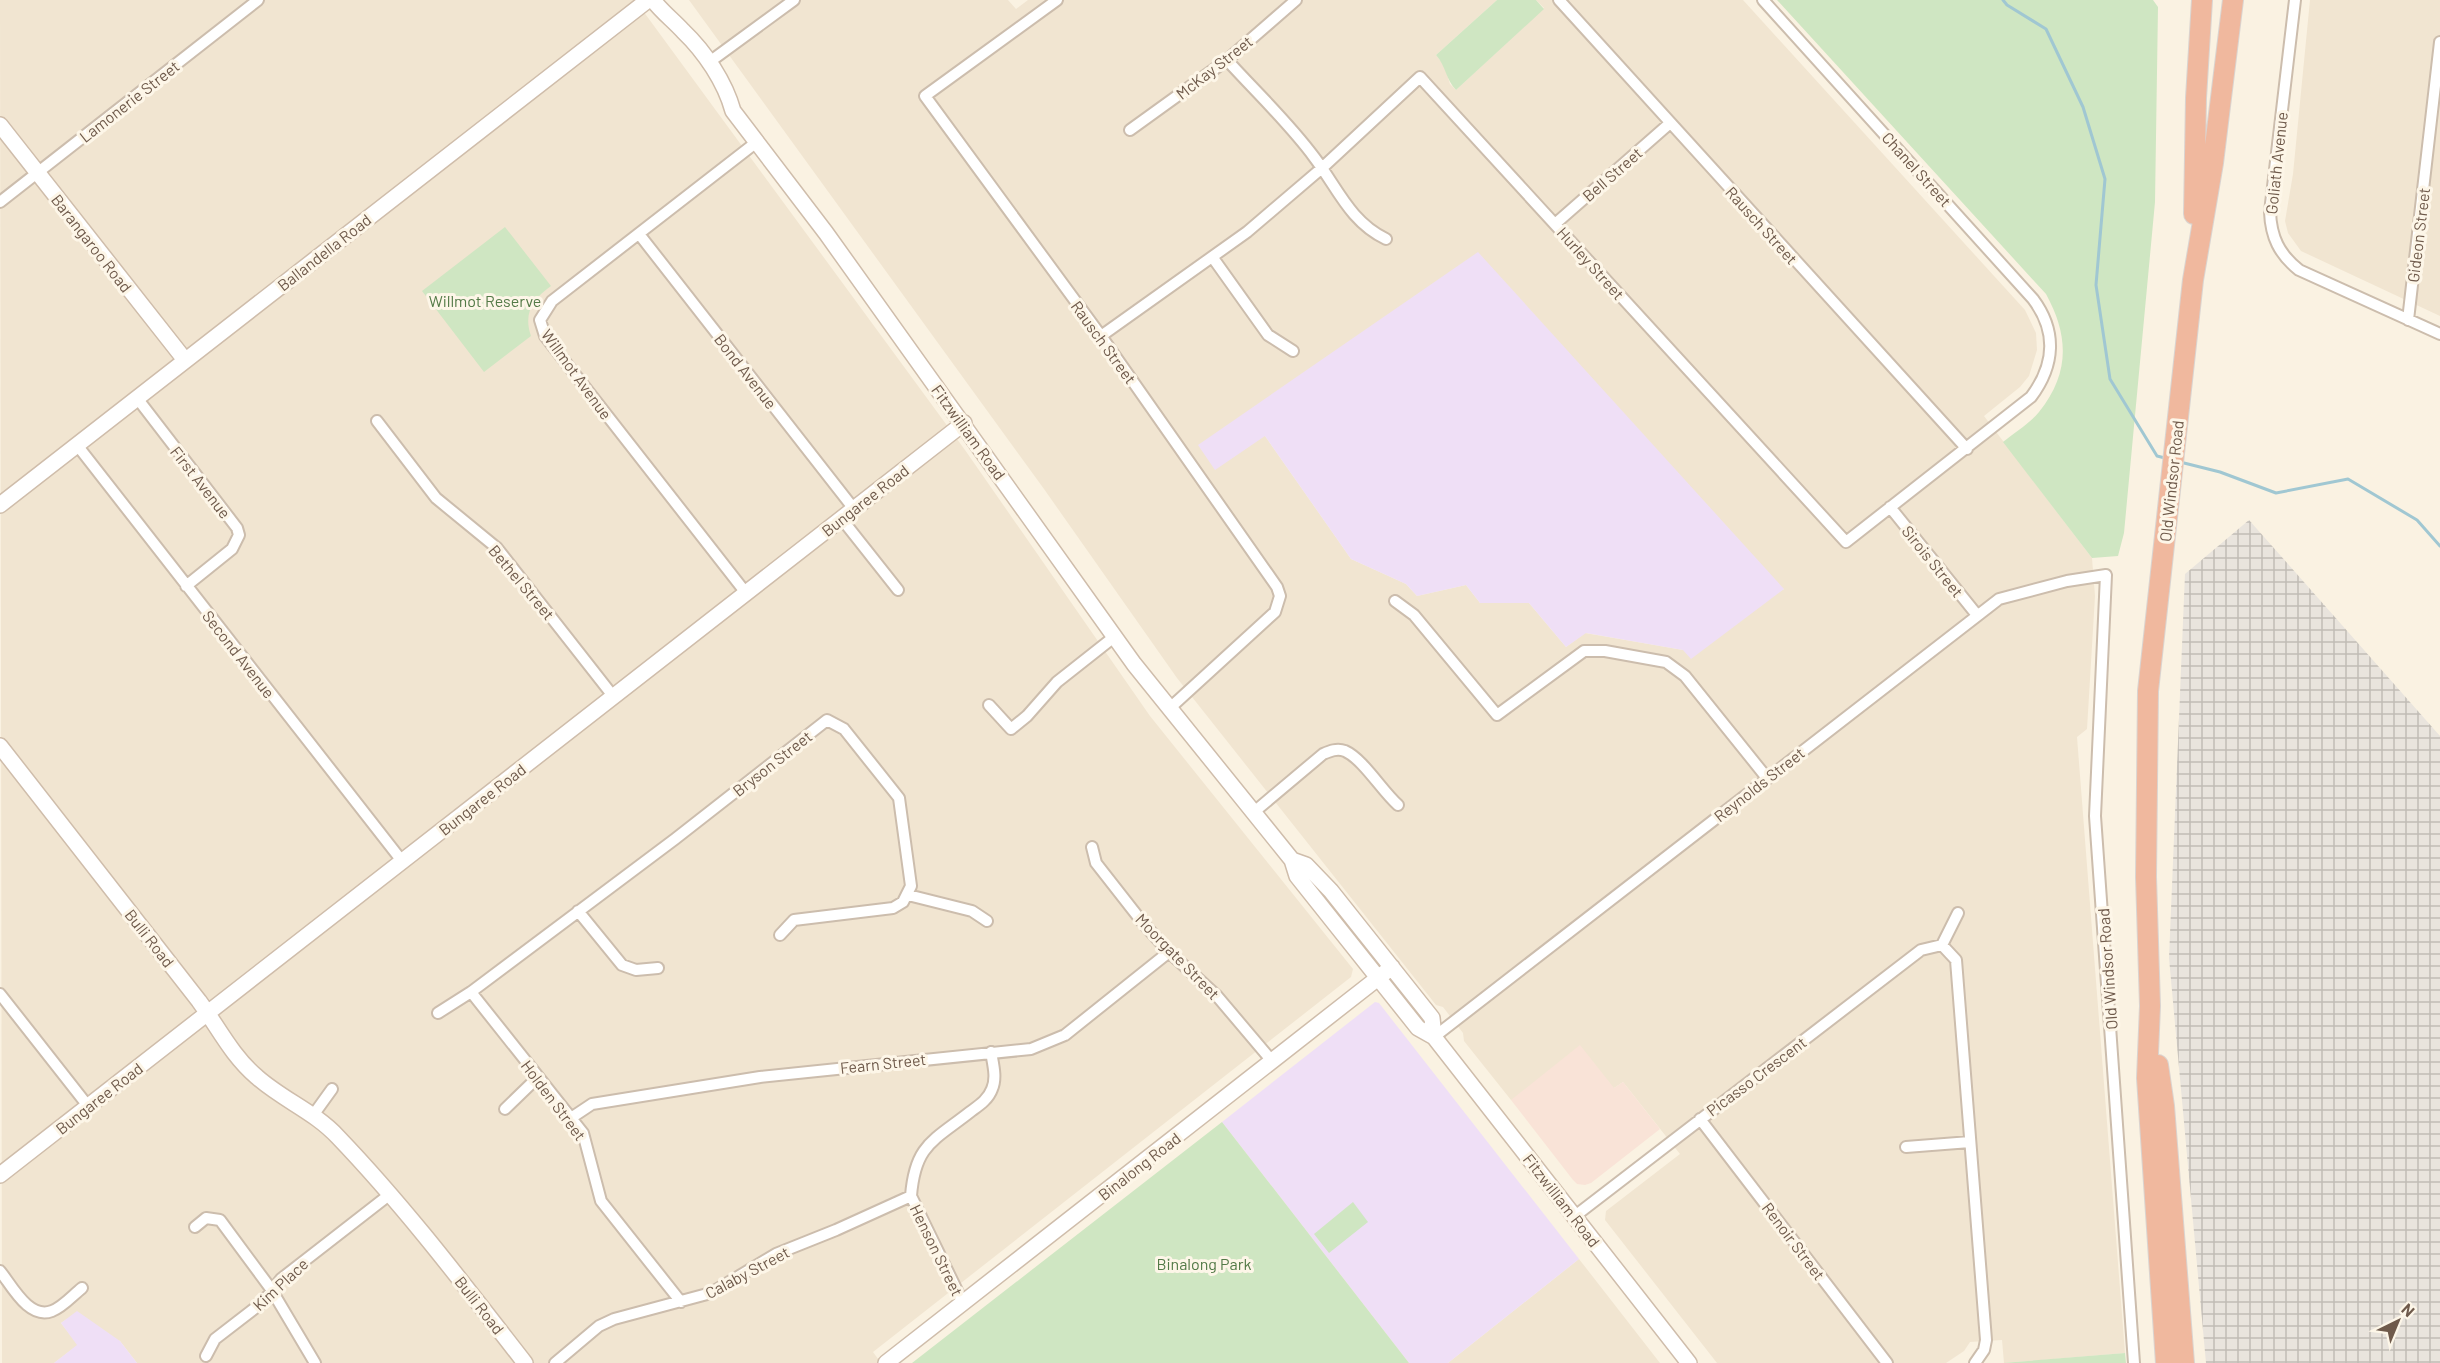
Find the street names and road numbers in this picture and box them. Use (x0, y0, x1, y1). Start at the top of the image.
street label: McKay Street (1172, 31, 1256, 103)
street label: Lamonerie Street (75, 56, 183, 146)
street label: Goliath Avenue (2261, 111, 2291, 215)
street label: Chanel Street (1878, 128, 1956, 210)
street label: Bell Street (1578, 143, 1646, 205)
street label: Rausch Street (1722, 182, 1802, 268)
street label: Gideon Street (2403, 187, 2433, 283)
street label: Barangaroo Road (48, 190, 136, 296)
street label: Ballandella Road (273, 210, 375, 294)
street label: Hurley Street (1553, 223, 1629, 303)
street label: Rausch Street (1067, 297, 1141, 387)
street label: Willmot Avenue (538, 325, 616, 423)
street label: Bond Avenue (711, 330, 781, 412)
street label: Fitzwilliam Road (928, 381, 1010, 483)
street label: Old Windsor Road (2155, 419, 2187, 543)
street label: First Avenue (167, 442, 235, 522)
street label: Bungaree Road (818, 460, 912, 540)
street label: Sirois Street (1898, 521, 1968, 601)
street label: Bethel Street (485, 541, 559, 623)
street label: Second Avenue (199, 606, 279, 702)
street label: Bryson Street (729, 726, 815, 800)
street label: Reynolds Street (1710, 743, 1808, 825)
street label: Bungaree Road (435, 759, 529, 839)
street label: Bulli Road (121, 905, 179, 971)
street label: Old Windsor Road (2093, 908, 2121, 1030)
street label: Moorgate Street (1132, 909, 1224, 1003)
street label: Picasso Crescent (1702, 1032, 1810, 1120)
street label: Fearn Street (839, 1049, 927, 1077)
street label: Holden Street (518, 1056, 590, 1144)
street label: Bungaree Road (52, 1058, 146, 1138)
street label: Binalong Road (1094, 1128, 1184, 1204)
street label: Fitzwilliam Road (1520, 1150, 1604, 1250)
street label: Renoir Street (1759, 1198, 1829, 1284)
street label: Henson Street (907, 1201, 967, 1299)
street label: Calaby Street (702, 1242, 792, 1302)
street label: Kim Place (249, 1254, 311, 1314)
street label: Bulli Road (451, 1272, 509, 1338)

